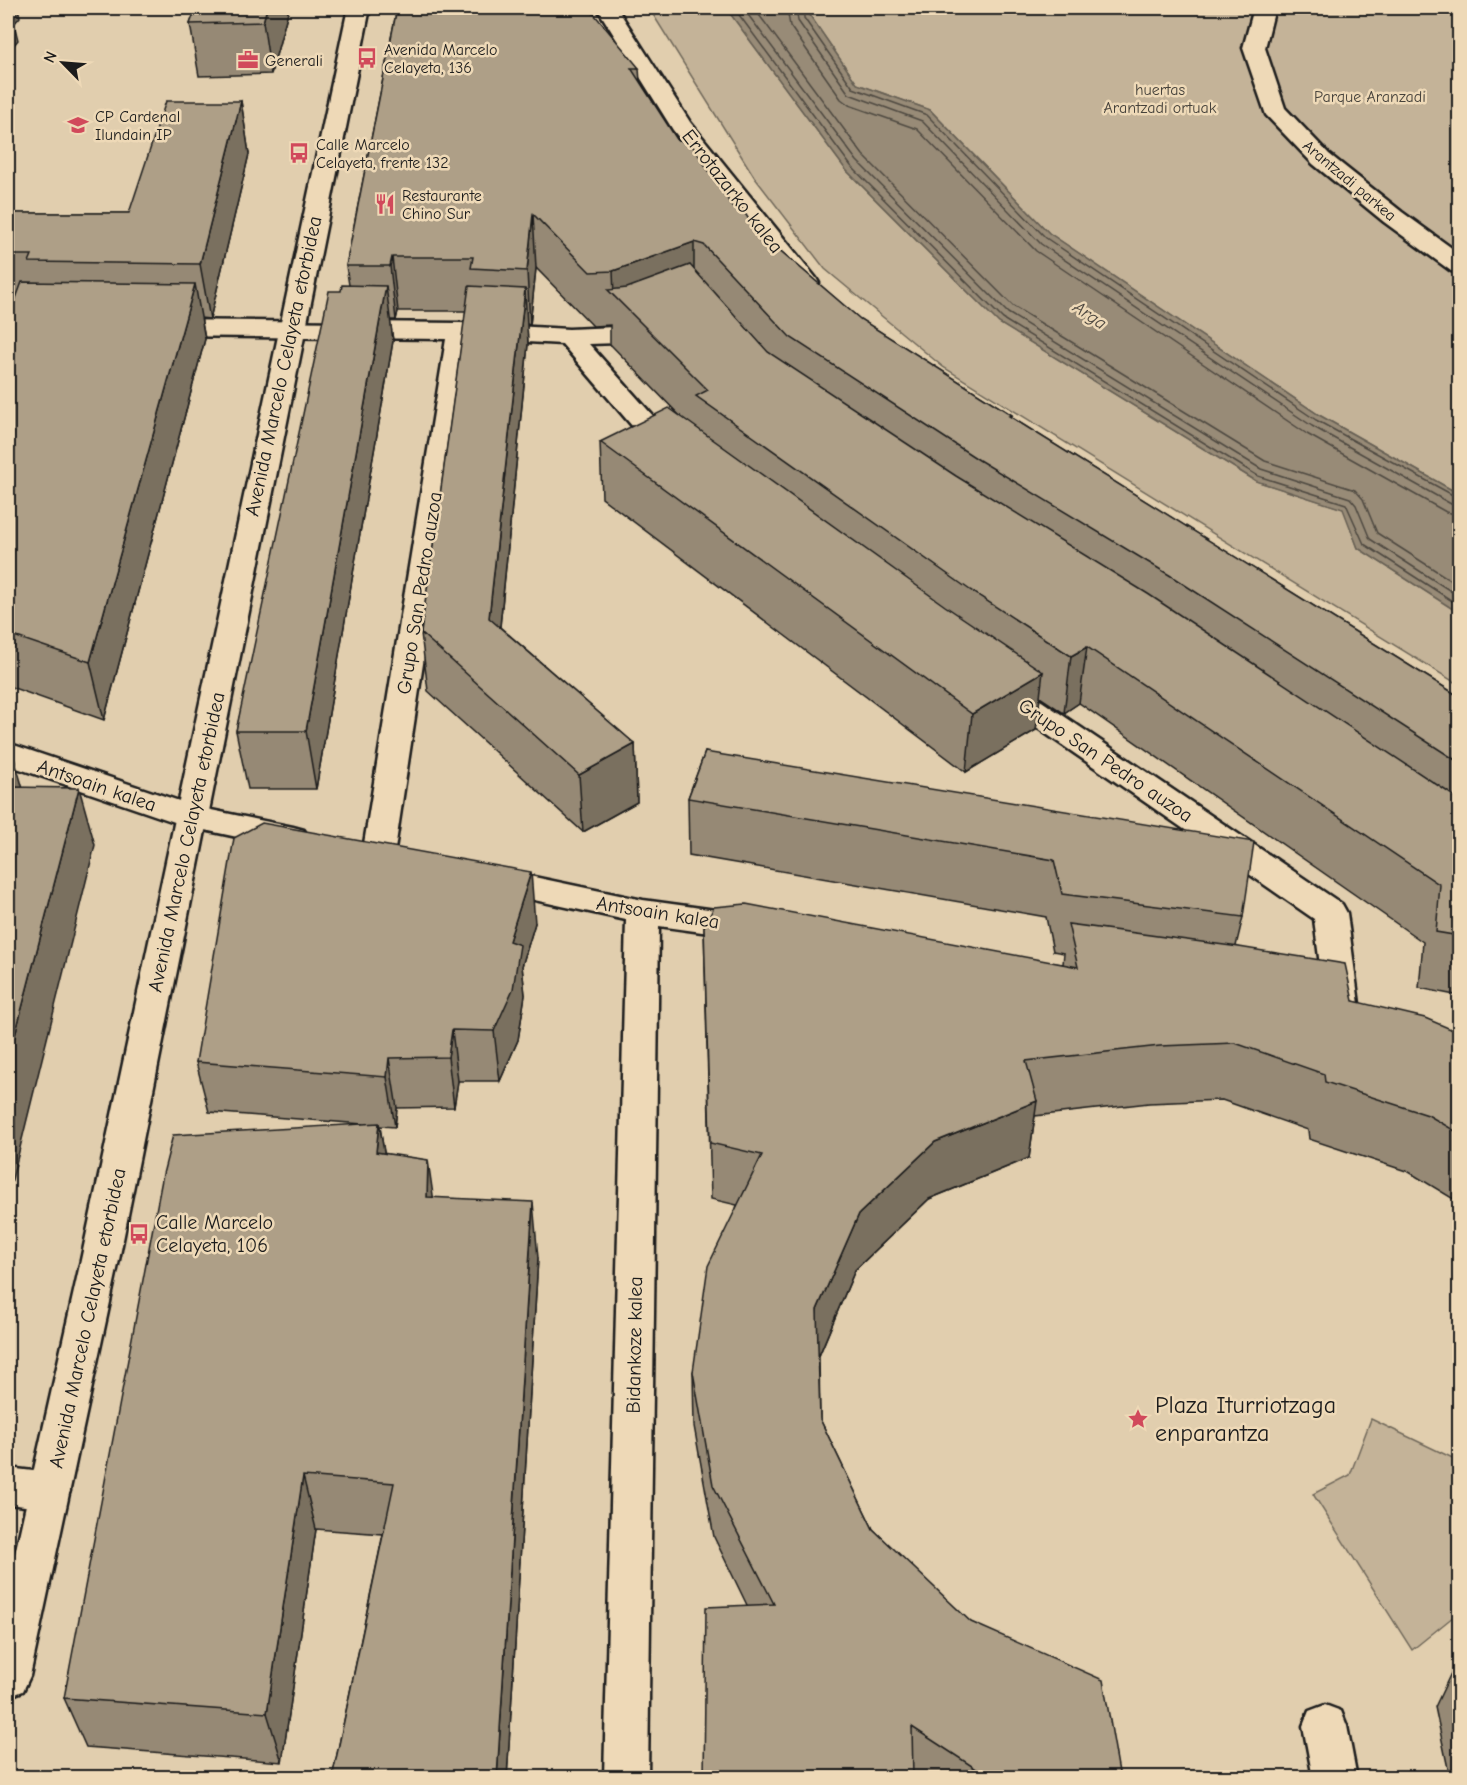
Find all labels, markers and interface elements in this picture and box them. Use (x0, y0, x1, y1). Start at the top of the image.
north arrow (33, 33, 93, 93)
place label: Avenida Marcelo Celayeta, 136 (384, 41, 497, 77)
bus stop icon: Avenida Marcelo Celayeta, 136 (355, 46, 379, 70)
office icon: Generali (236, 48, 260, 72)
text: N (40, 49, 61, 66)
place label: Generali (265, 52, 323, 70)
park label: huertas Arantzadi ortuak (1104, 81, 1217, 117)
park label: Parque Aranzadi (1314, 88, 1426, 106)
place label: CP Cardenal Ilundain IP (95, 108, 180, 144)
school or university icon: CP Cardenal Ilundain IP (66, 113, 90, 137)
street label: Errotazarko kalea (677, 125, 788, 258)
place label: Calle Marcelo Celayeta, frente 132 (316, 136, 449, 172)
street label: Arantzadi parkea (1299, 137, 1400, 225)
bus stop icon: Calle Marcelo Celayeta, frente 132 (287, 141, 311, 165)
place label: Restaurante Chino Sur (402, 187, 482, 223)
restaurant icon: Restaurante Chino Sur (373, 192, 397, 216)
street label: Avenida Marcelo Celayeta etorbidea (240, 214, 327, 518)
water label: Arga (1068, 296, 1110, 334)
street label: Grupo San Pedro auzoa (392, 490, 447, 696)
street label: Avenida Marcelo Celayeta etorbidea (143, 690, 230, 994)
street label: Grupo San Pedro auzoa (1014, 694, 1197, 827)
street label: Antsoain kalea (34, 754, 159, 817)
street label: Antsoain kalea (595, 891, 721, 934)
street label: Avenida Marcelo Celayeta etorbidea (44, 1166, 131, 1470)
place label: Calle Marcelo Celayeta, 106 (156, 1211, 273, 1257)
bus stop icon: Calle Marcelo Celayeta, 106 (127, 1222, 151, 1246)
street label: Bidankoze kalea (622, 1276, 647, 1414)
place label: Plaza Iturriotzaga enparantza (1155, 1391, 1336, 1447)
place icon: Plaza Iturriotzaga enparantza (1126, 1407, 1150, 1431)

